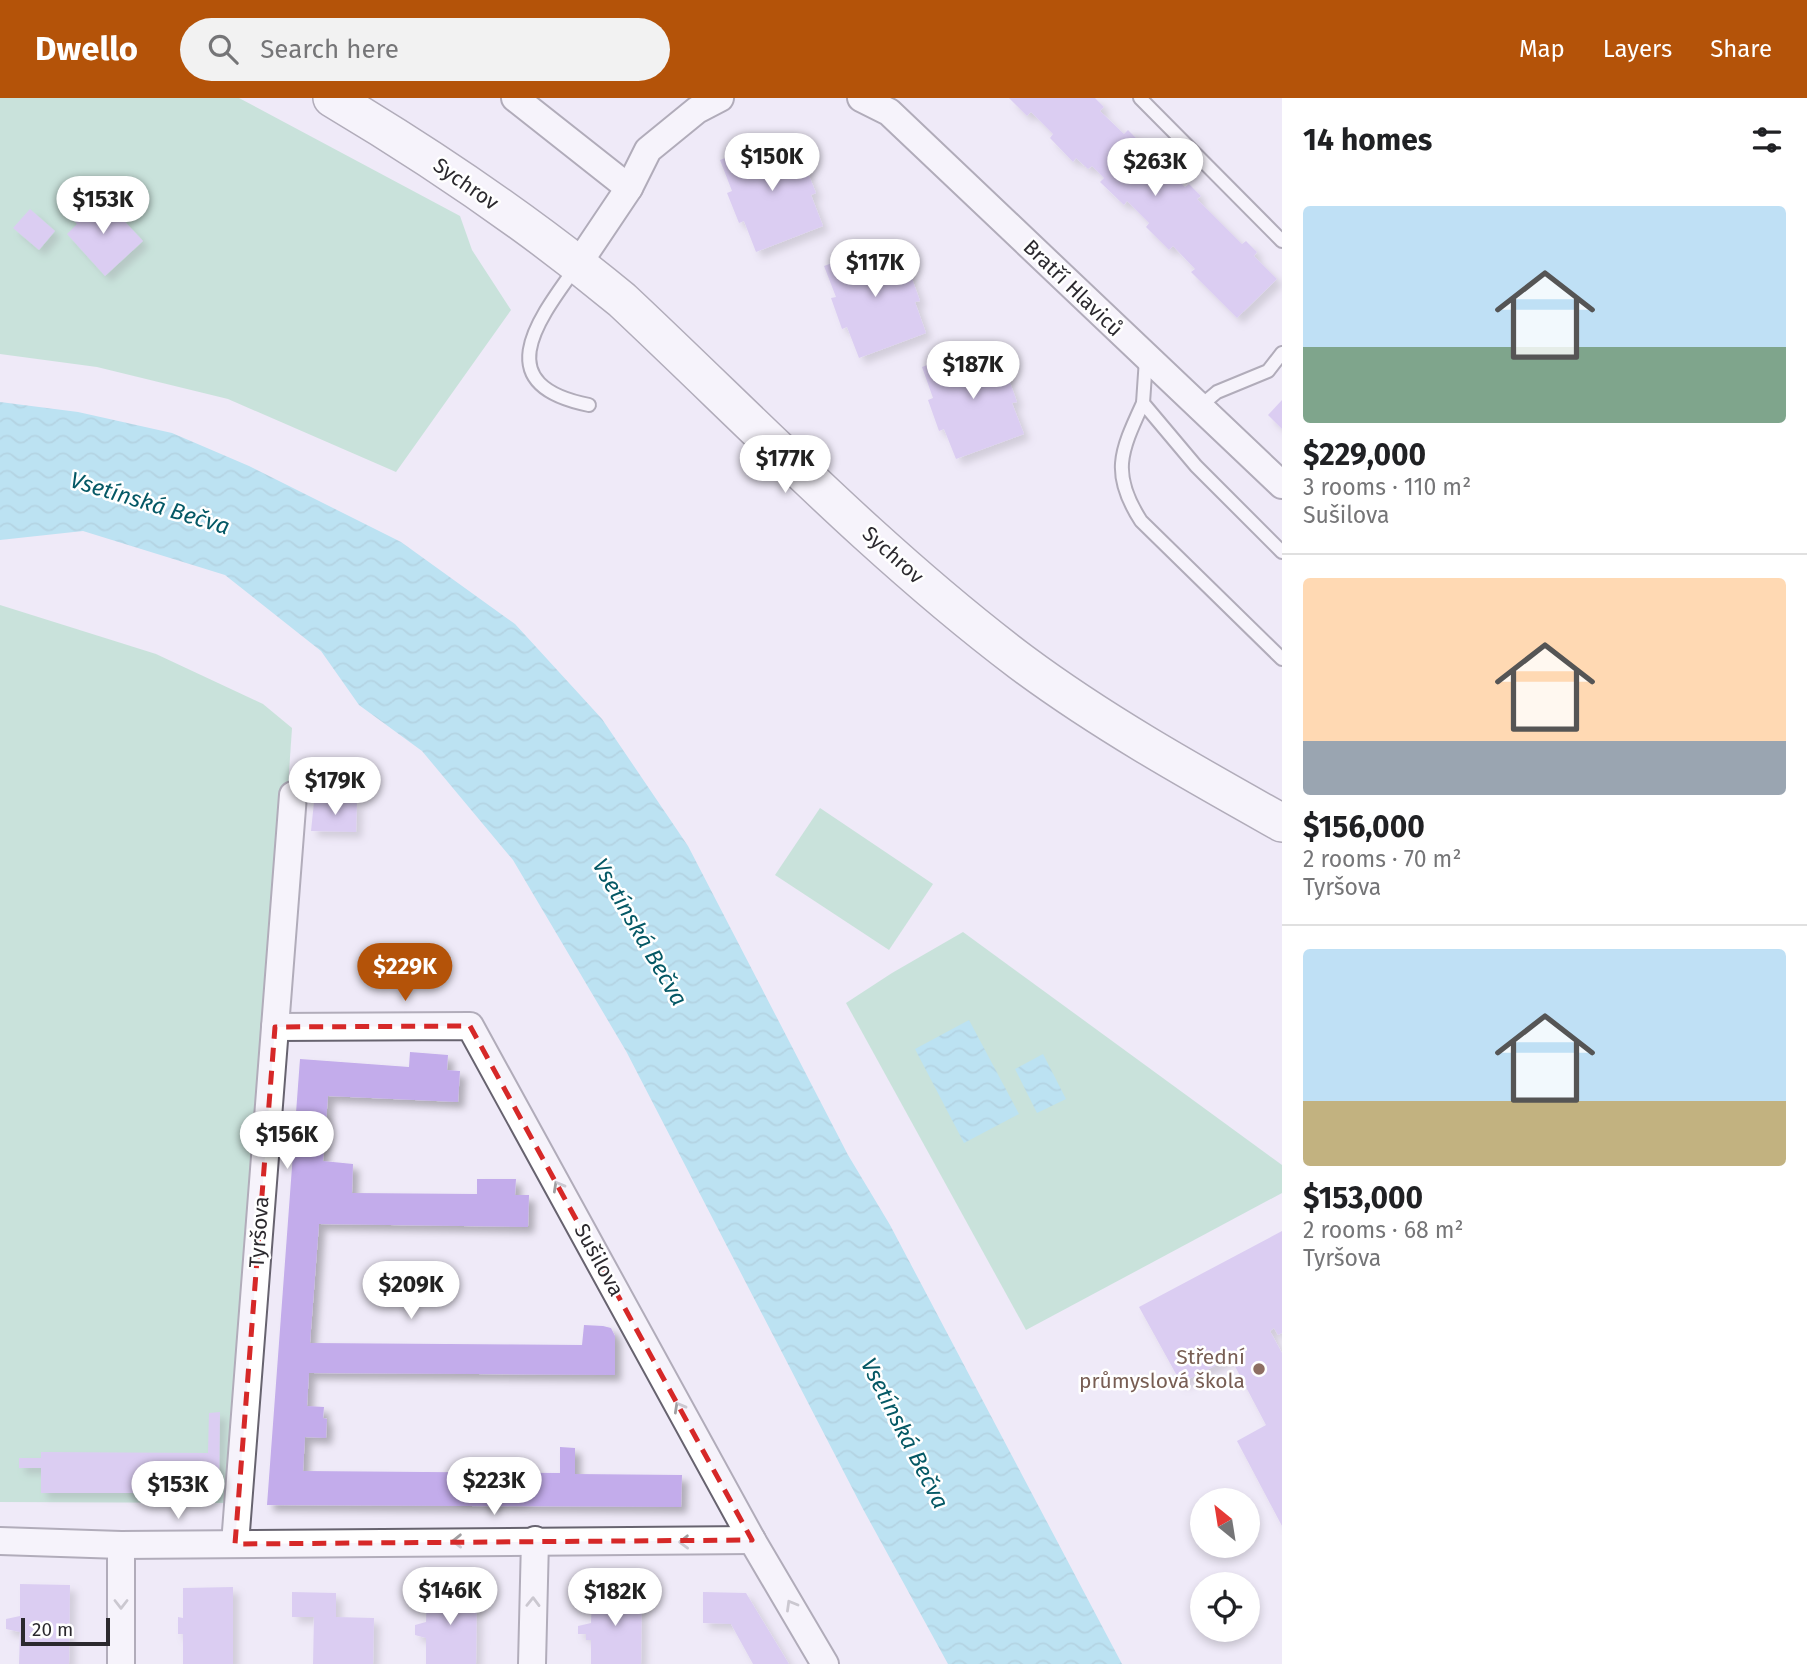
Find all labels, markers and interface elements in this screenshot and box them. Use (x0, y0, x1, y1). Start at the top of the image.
search box (180, 18, 670, 81)
text: Dwello (35, 29, 138, 69)
icon: search (204, 30, 242, 68)
text: Search here (260, 34, 399, 65)
text: Map (1519, 35, 1565, 63)
text: Layers (1603, 35, 1672, 63)
text: Share (1710, 35, 1772, 63)
icon: filters (1748, 121, 1786, 159)
text: 14 homes (1303, 122, 1432, 158)
pin: $150K (723, 134, 821, 193)
pin: $263K (1106, 139, 1204, 198)
text: $150K (741, 142, 803, 170)
text: $263K (1123, 147, 1187, 175)
street label: Sychrov (428, 152, 504, 216)
pin: $153K (54, 176, 152, 236)
text: $153K (72, 185, 134, 213)
street label: Bratří Hlaviců (1018, 234, 1128, 342)
pin: $117K (826, 240, 924, 299)
text: $117K (846, 248, 904, 276)
icon: home (1482, 252, 1608, 378)
pin: $187K (924, 342, 1022, 401)
text: $187K (943, 350, 1003, 378)
pin: $177K (736, 436, 834, 495)
text: $229,000 (1303, 437, 1426, 473)
text: $177K (756, 444, 814, 472)
water label: Vsetínská Bečva (67, 465, 233, 541)
text: 3 rooms · 110 m² (1303, 473, 1471, 501)
text: Sušilova (1303, 501, 1390, 529)
street label: Sychrov (857, 521, 930, 590)
icon: home (1482, 624, 1608, 750)
pin: $179K (286, 758, 384, 817)
text: $179K (305, 766, 365, 794)
text: $156,000 (1303, 809, 1425, 845)
text: 2 rooms · 70 m² (1303, 845, 1461, 873)
water label: Vsetínská Bečva (587, 853, 693, 1011)
text: Tyršova (1303, 873, 1381, 901)
pin: $229K (356, 944, 454, 1003)
text: $229K (373, 952, 437, 980)
icon: home (1482, 995, 1608, 1121)
pin: $156K (238, 1112, 336, 1171)
text: $156K (256, 1120, 318, 1148)
one-way arrow (553, 1180, 566, 1193)
text: $153,000 (1303, 1180, 1423, 1216)
street label: Tyršova (244, 1195, 274, 1269)
text: 2 rooms · 68 m² (1303, 1216, 1464, 1244)
street label: Sušilova (568, 1219, 630, 1301)
text: Tyršova (1303, 1244, 1381, 1272)
pin: $209K (362, 1262, 460, 1321)
text: $209K (379, 1270, 443, 1298)
place label: Střední průmyslová škola (1079, 1344, 1245, 1394)
water label: Vsetínská Bečva (855, 1353, 955, 1513)
marker: Střední průmyslová škola (1251, 1361, 1267, 1377)
one-way arrow (674, 1402, 687, 1414)
pin: $223K (445, 1458, 543, 1517)
pin: $153K (129, 1462, 227, 1521)
text: $223K (463, 1466, 525, 1494)
text: $153K (147, 1470, 209, 1498)
north arrow (1190, 1488, 1260, 1558)
map controls (1190, 1488, 1260, 1642)
one-way arrow (451, 1533, 462, 1549)
one-way arrow (678, 1534, 689, 1549)
pin: $146K (401, 1568, 499, 1627)
pin: $182K (566, 1568, 664, 1628)
button: locate (1190, 1572, 1260, 1642)
text: $146K (419, 1576, 482, 1604)
text: $182K (584, 1577, 646, 1605)
one-way arrow (526, 1596, 541, 1607)
one-way arrow (113, 1600, 129, 1610)
one-way arrow (786, 1600, 799, 1613)
scale bar (21, 1615, 110, 1647)
text: 20 m (32, 1618, 73, 1641)

